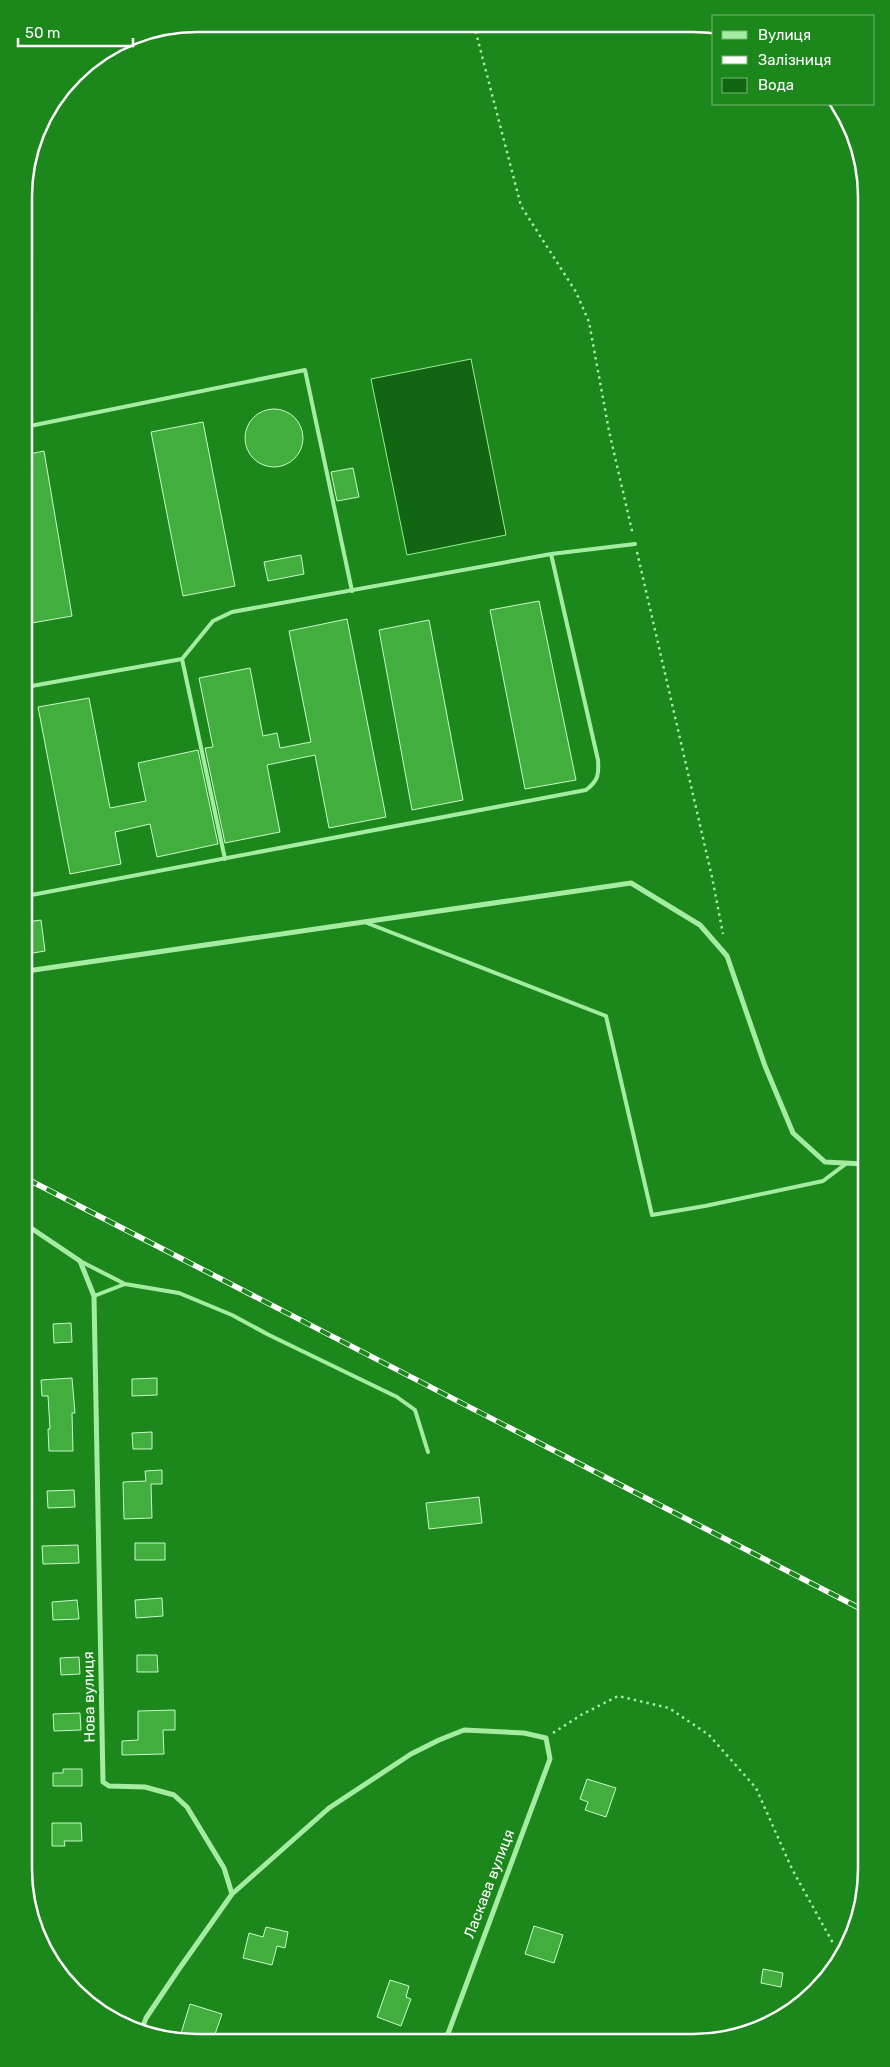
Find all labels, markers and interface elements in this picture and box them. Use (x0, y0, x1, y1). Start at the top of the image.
scale bar (18, 15, 132, 47)
legend (712, 15, 875, 105)
text: 50 m (25, 24, 60, 42)
text: Вулиця (758, 26, 811, 44)
text: Залізниця (758, 51, 831, 69)
text: Вода (758, 76, 794, 94)
street label: Нова вулиця (79, 1651, 99, 1743)
street label: Ласкава вулиця (460, 1827, 518, 1941)

